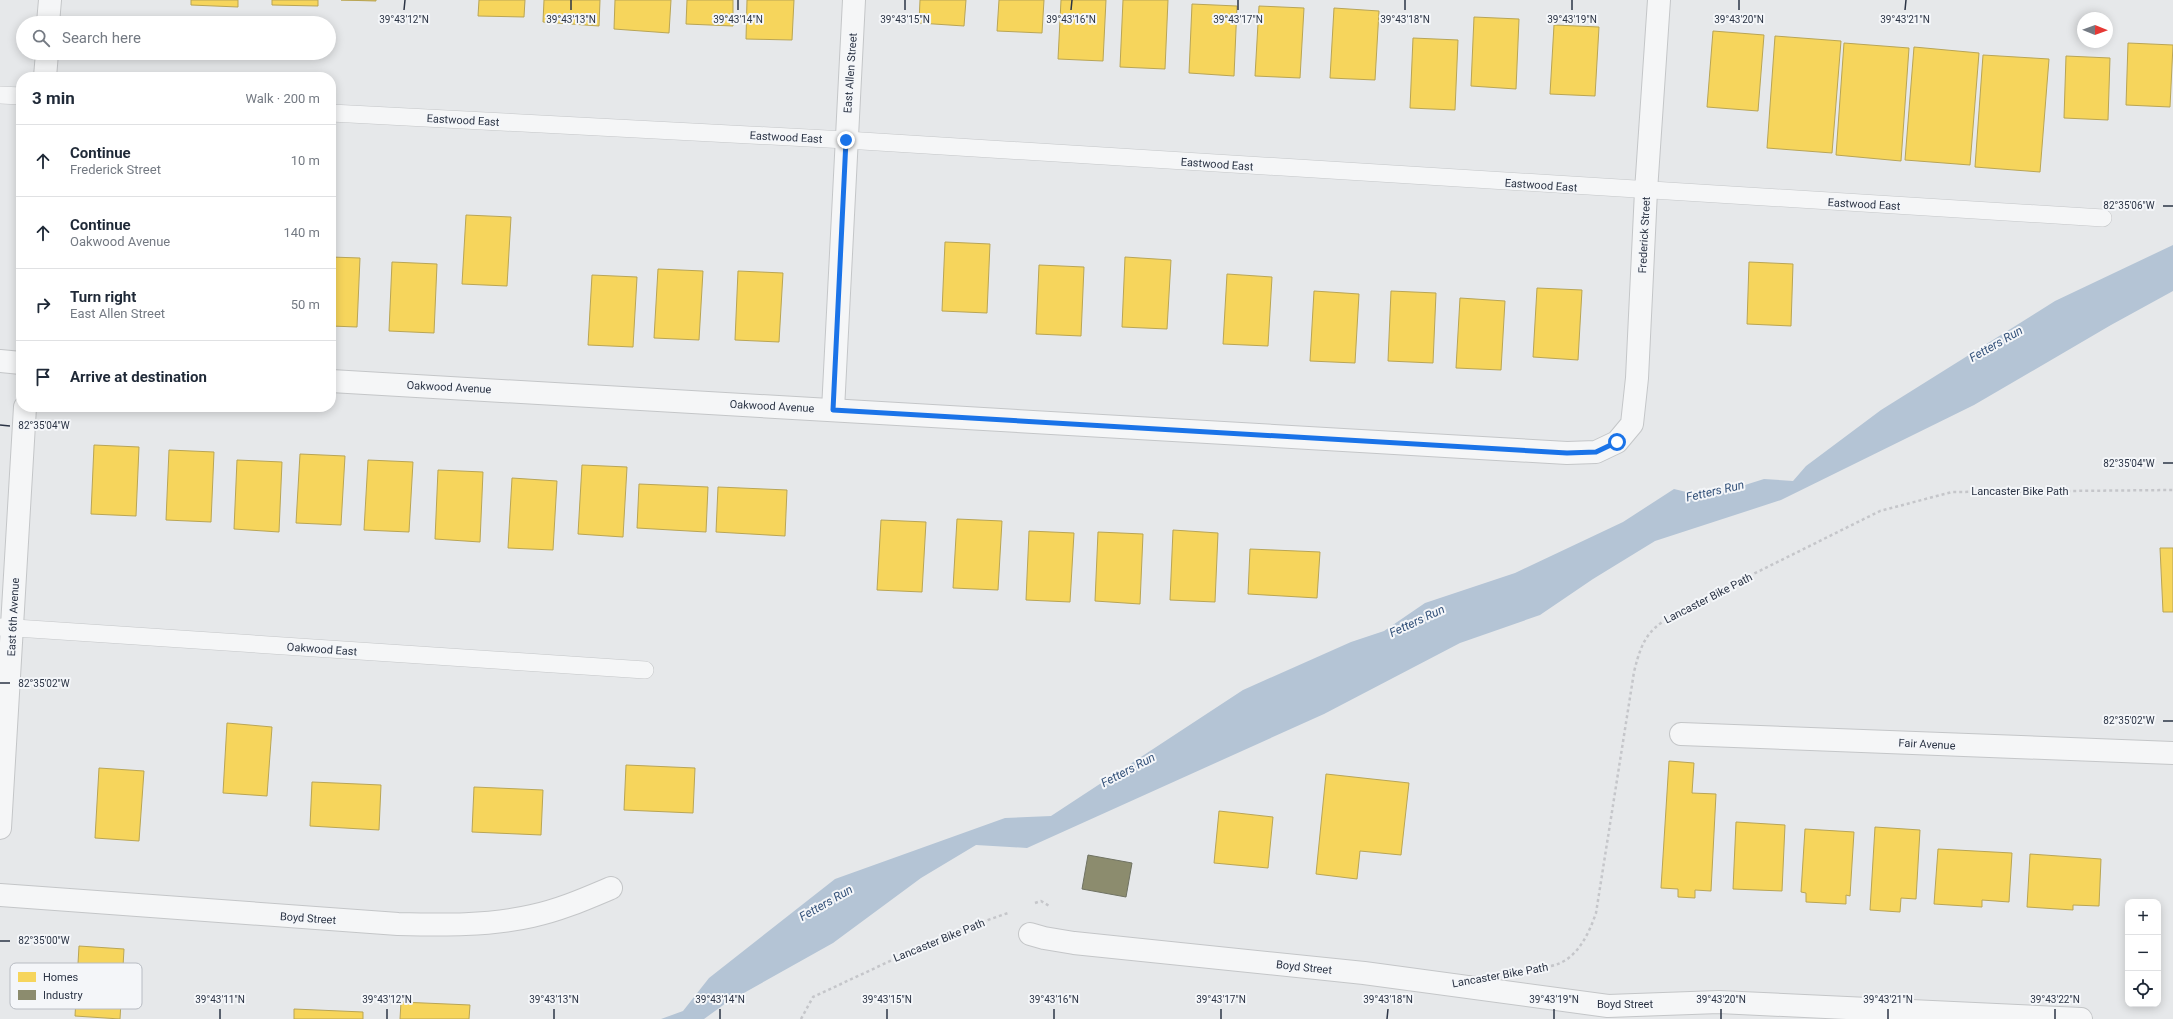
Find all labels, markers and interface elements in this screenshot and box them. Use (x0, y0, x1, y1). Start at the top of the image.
north arrow (2077, 12, 2113, 48)
text: 39°43'12"N (379, 14, 429, 25)
text: 39°43'13"N (546, 14, 596, 25)
text: 39°43'14"N (713, 14, 763, 25)
text: 39°43'15"N (880, 14, 930, 25)
text: 39°43'16"N (1046, 14, 1096, 25)
text: 39°43'17"N (1213, 14, 1263, 25)
text: 39°43'18"N (1380, 14, 1430, 25)
text: 39°43'19"N (1547, 14, 1597, 25)
text: 39°43'20"N (1714, 14, 1764, 25)
text: 39°43'21"N (1880, 14, 1930, 25)
search box (16, 16, 336, 60)
icon: search (30, 27, 52, 49)
text: Search here (62, 29, 141, 47)
street label: East Allen Street (841, 32, 860, 114)
text: 3 min (32, 88, 75, 108)
text: Walk · 200 m (245, 91, 320, 106)
street label: Eastwood East (426, 112, 500, 129)
street label: Eastwood East (749, 129, 823, 146)
route end (837, 131, 855, 149)
text: Continue (70, 144, 131, 162)
icon: ahead (32, 150, 54, 172)
text: 10 m (291, 153, 320, 168)
street label: Eastwood East (1180, 155, 1254, 174)
text: Frederick Street (70, 162, 161, 177)
street label: Eastwood East (1504, 176, 1578, 195)
street label: Frederick Street (1636, 196, 1653, 274)
street label: Eastwood East (1827, 196, 1901, 213)
text: 82°35'06"W (2103, 200, 2155, 211)
text: Continue (70, 216, 131, 234)
icon: ahead (32, 222, 54, 244)
text: 140 m (283, 225, 320, 240)
text: Oakwood Avenue (70, 234, 170, 249)
text: Turn right (70, 288, 136, 306)
icon: right (32, 294, 54, 316)
text: 50 m (291, 297, 320, 312)
text: East Allen Street (70, 306, 165, 321)
water label: Fetters Run (1967, 323, 2025, 365)
icon: arrive (32, 366, 54, 388)
text: Arrive at destination (70, 368, 207, 386)
street label: Oakwood Avenue (406, 379, 492, 396)
street label: Oakwood Avenue (729, 398, 815, 415)
text: 82°35'04"W (18, 420, 70, 431)
route start (1608, 433, 1626, 451)
text: 82°35'04"W (2103, 458, 2155, 469)
water label: Fetters Run (1685, 478, 1745, 504)
street label: Lancaster Bike Path (1971, 485, 2069, 498)
street label: Lancaster Bike Path (1662, 571, 1755, 626)
street label: East 6th Avenue (5, 577, 22, 657)
water label: Fetters Run (1387, 602, 1447, 640)
street label: Oakwood East (286, 641, 358, 658)
text: 82°35'02"W (18, 678, 70, 689)
text: 82°35'02"W (2103, 715, 2155, 726)
street label: Fair Avenue (1898, 737, 1956, 752)
water label: Fetters Run (1099, 750, 1157, 790)
water label: Fetters Run (797, 882, 855, 924)
map controls (2125, 899, 2161, 1007)
button: + (2125, 899, 2161, 935)
street label: Boyd Street (280, 910, 337, 927)
street label: Lancaster Bike Path (892, 916, 987, 965)
text: 82°35'00"W (18, 935, 70, 946)
button: − (2125, 935, 2161, 971)
street label: Boyd Street (1275, 958, 1333, 977)
street label: Lancaster Bike Path (1451, 961, 1549, 990)
legend (10, 963, 142, 1009)
text: Homes (43, 971, 79, 984)
button: locate (2125, 971, 2161, 1007)
text: Industry (43, 989, 83, 1002)
text: 39°43'11"N (195, 994, 245, 1005)
text: 39°43'12"N (362, 994, 412, 1005)
text: 39°43'13"N (529, 994, 579, 1005)
text: 39°43'14"N (695, 994, 745, 1005)
text: 39°43'15"N (862, 994, 912, 1005)
text: 39°43'16"N (1029, 994, 1079, 1005)
text: 39°43'17"N (1196, 994, 1246, 1005)
text: 39°43'18"N (1363, 994, 1413, 1005)
text: 39°43'19"N (1529, 994, 1579, 1005)
text: 39°43'20"N (1696, 994, 1746, 1005)
text: 39°43'21"N (1863, 994, 1913, 1005)
text: 39°43'22"N (2030, 994, 2080, 1005)
street label: Boyd Street (1597, 998, 1653, 1011)

